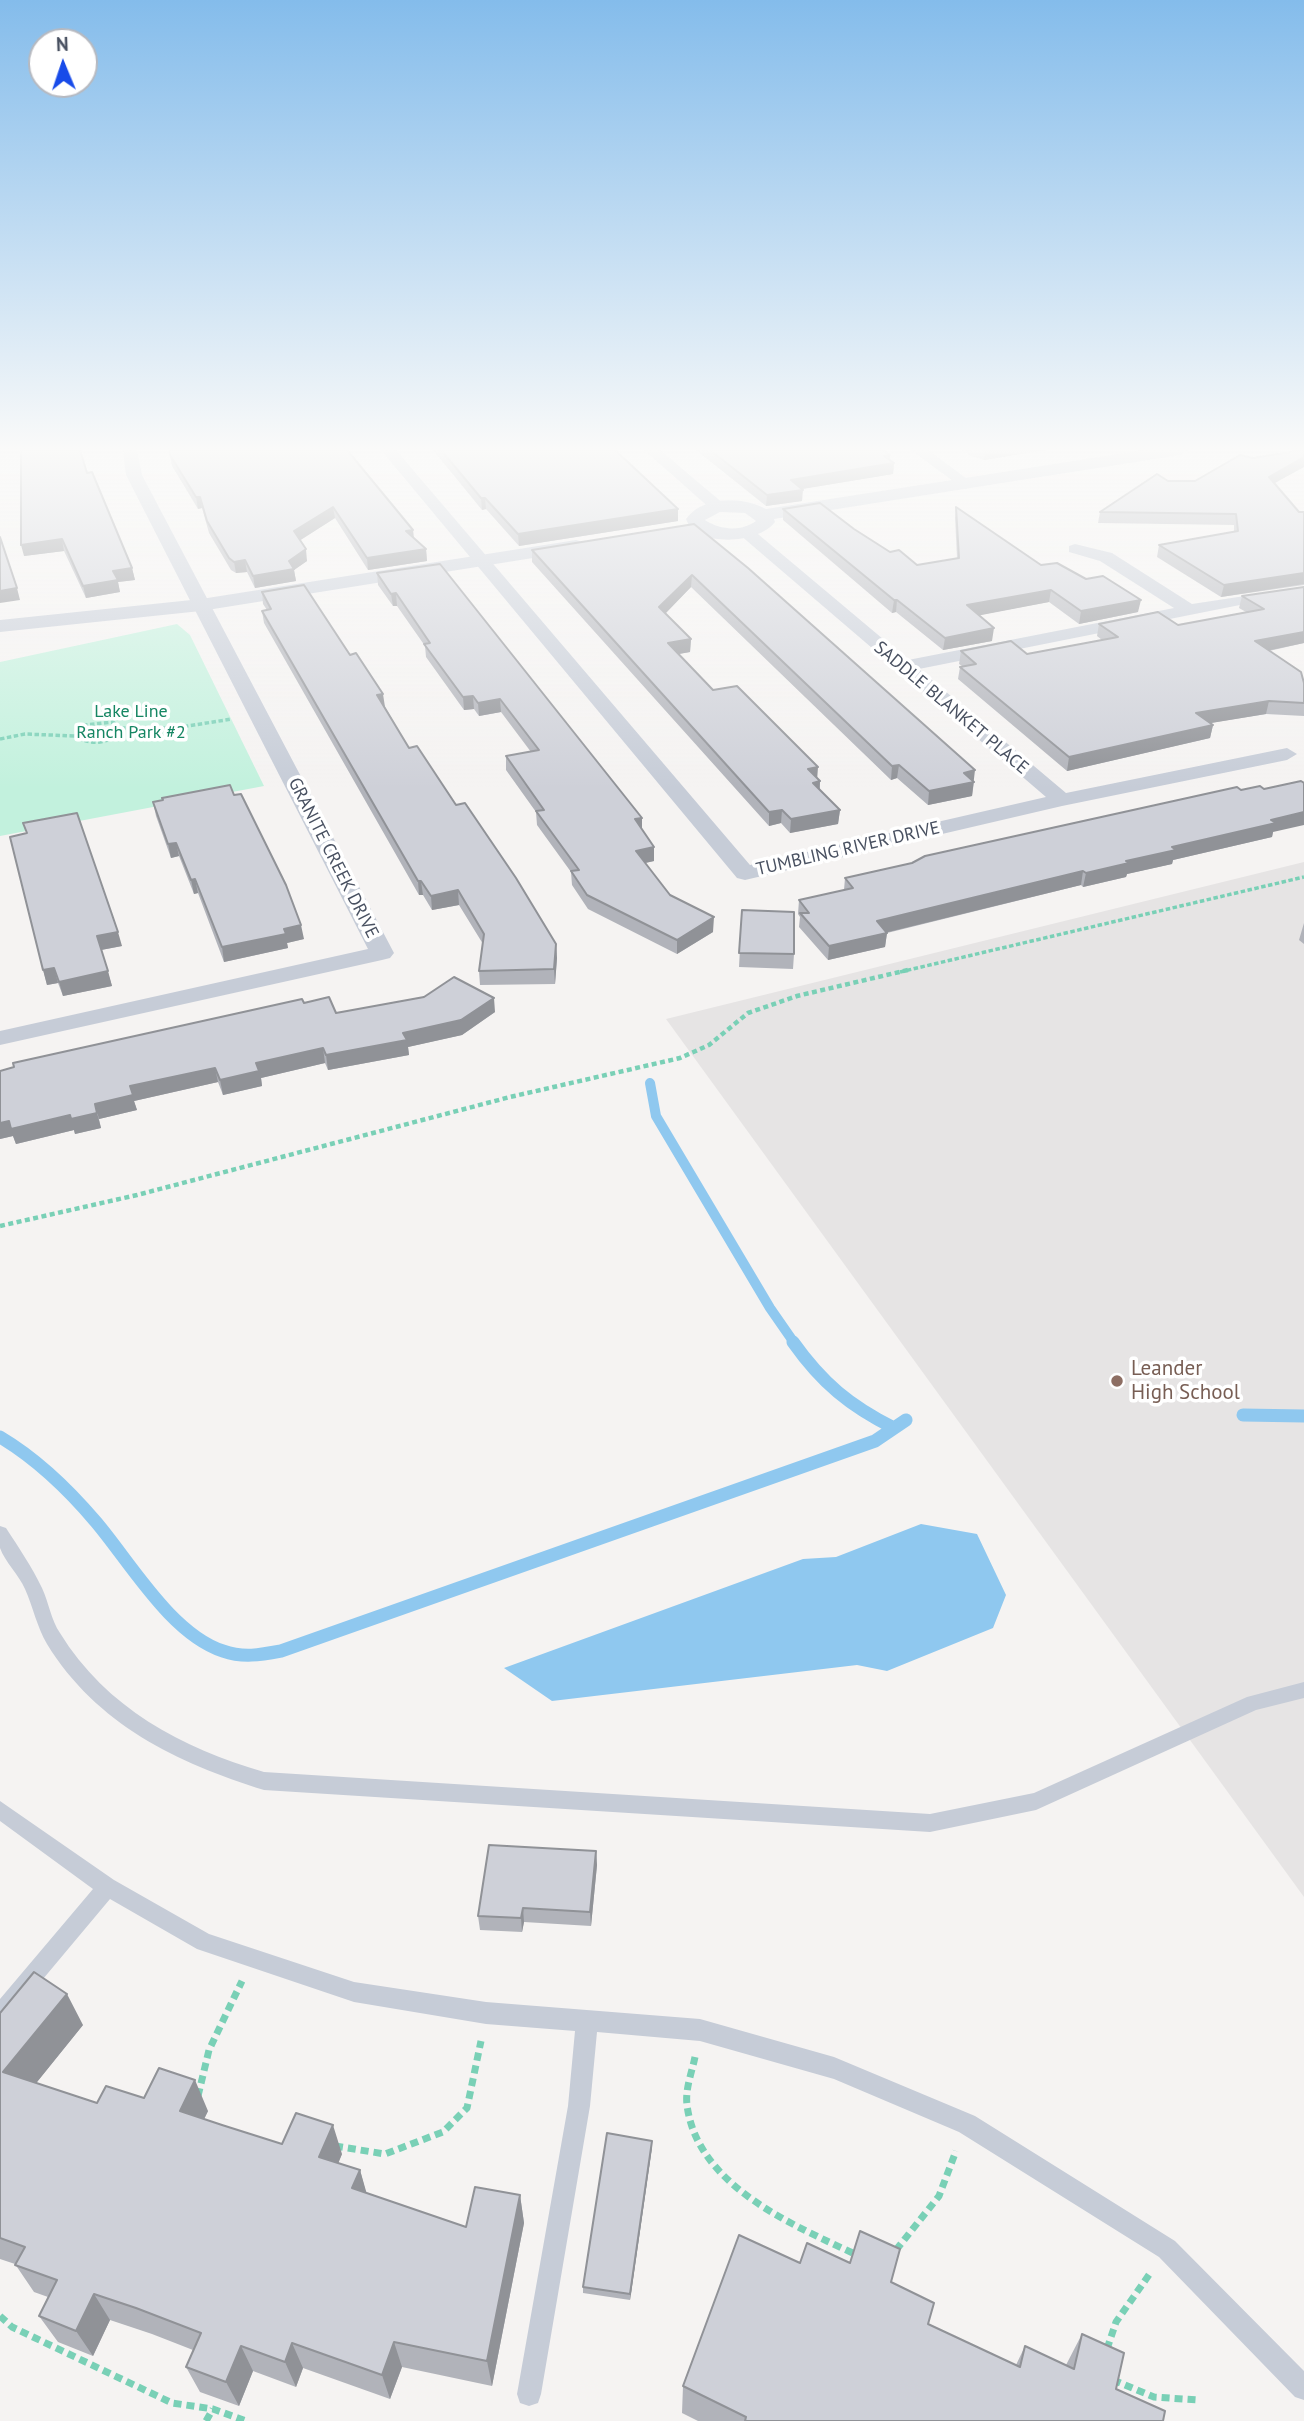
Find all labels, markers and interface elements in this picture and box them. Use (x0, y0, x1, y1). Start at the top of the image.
north arrow (28, 28, 98, 98)
text: N (56, 32, 69, 56)
street label: SADDLE BLANKET PLACE (869, 637, 1033, 779)
park label: Lake Line Ranch Park #2 (76, 701, 186, 744)
street label: GRANITE CREEK DRIVE (283, 774, 383, 942)
street label: TUMBLING RIVER DRIVE (754, 817, 942, 881)
place label: Leander High School (1131, 1356, 1240, 1406)
marker: Leander High School (1109, 1373, 1125, 1389)

